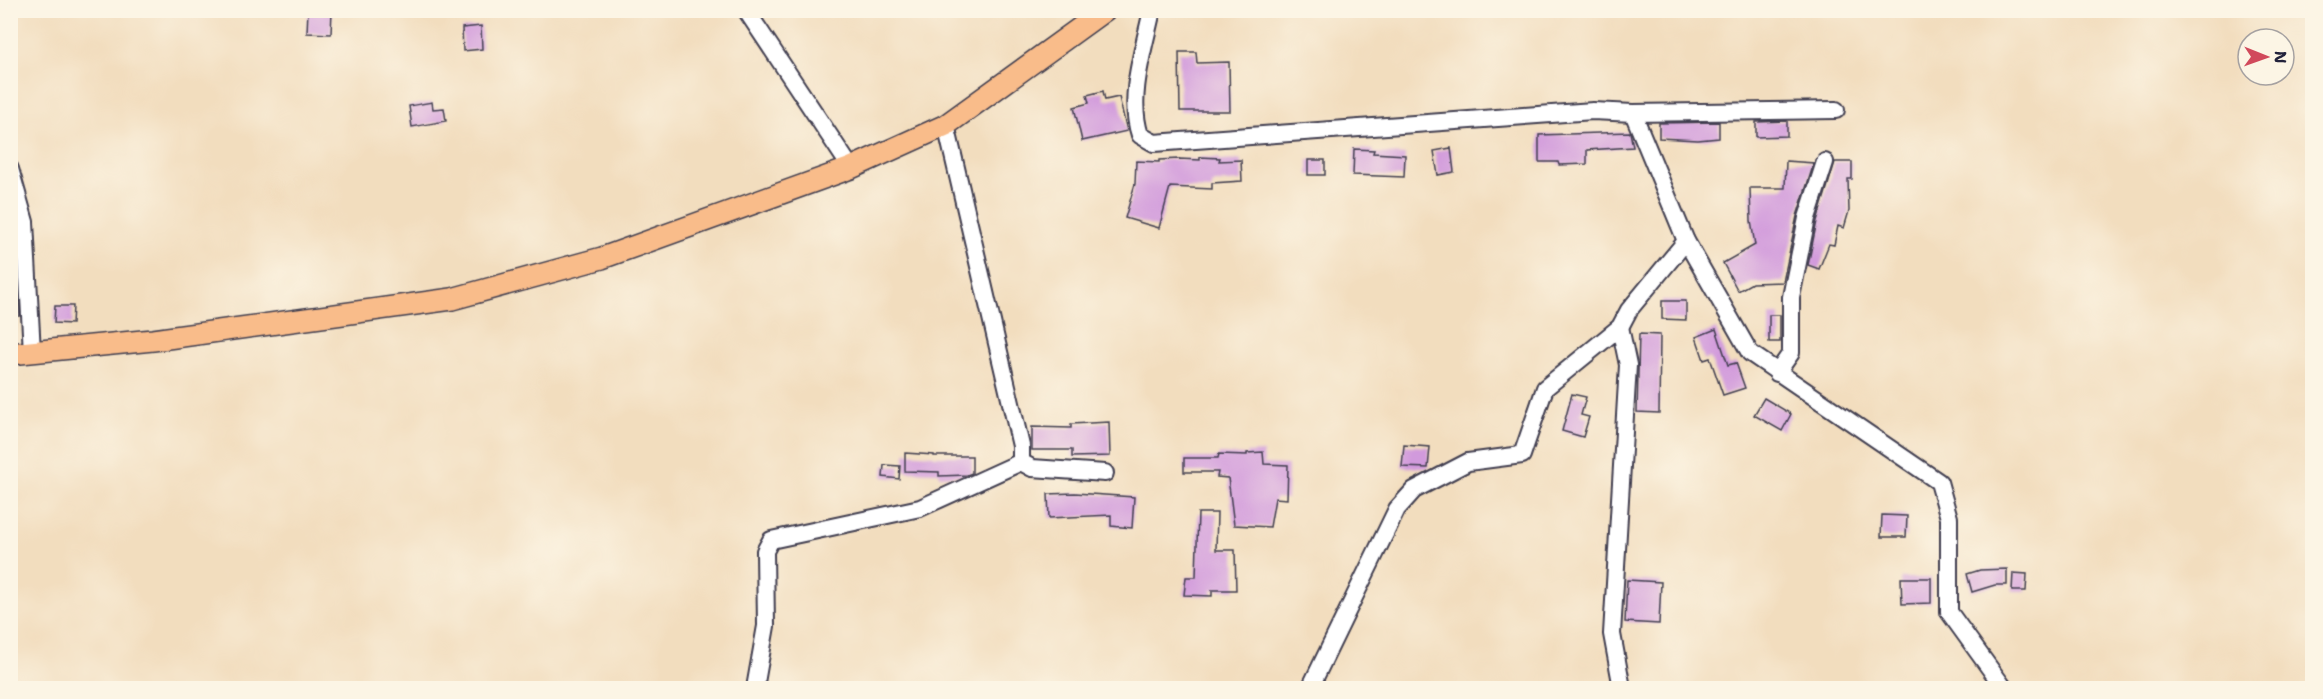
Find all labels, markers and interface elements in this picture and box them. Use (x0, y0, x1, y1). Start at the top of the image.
north arrow (2236, 27, 2296, 87)
text: N (2270, 51, 2291, 64)

